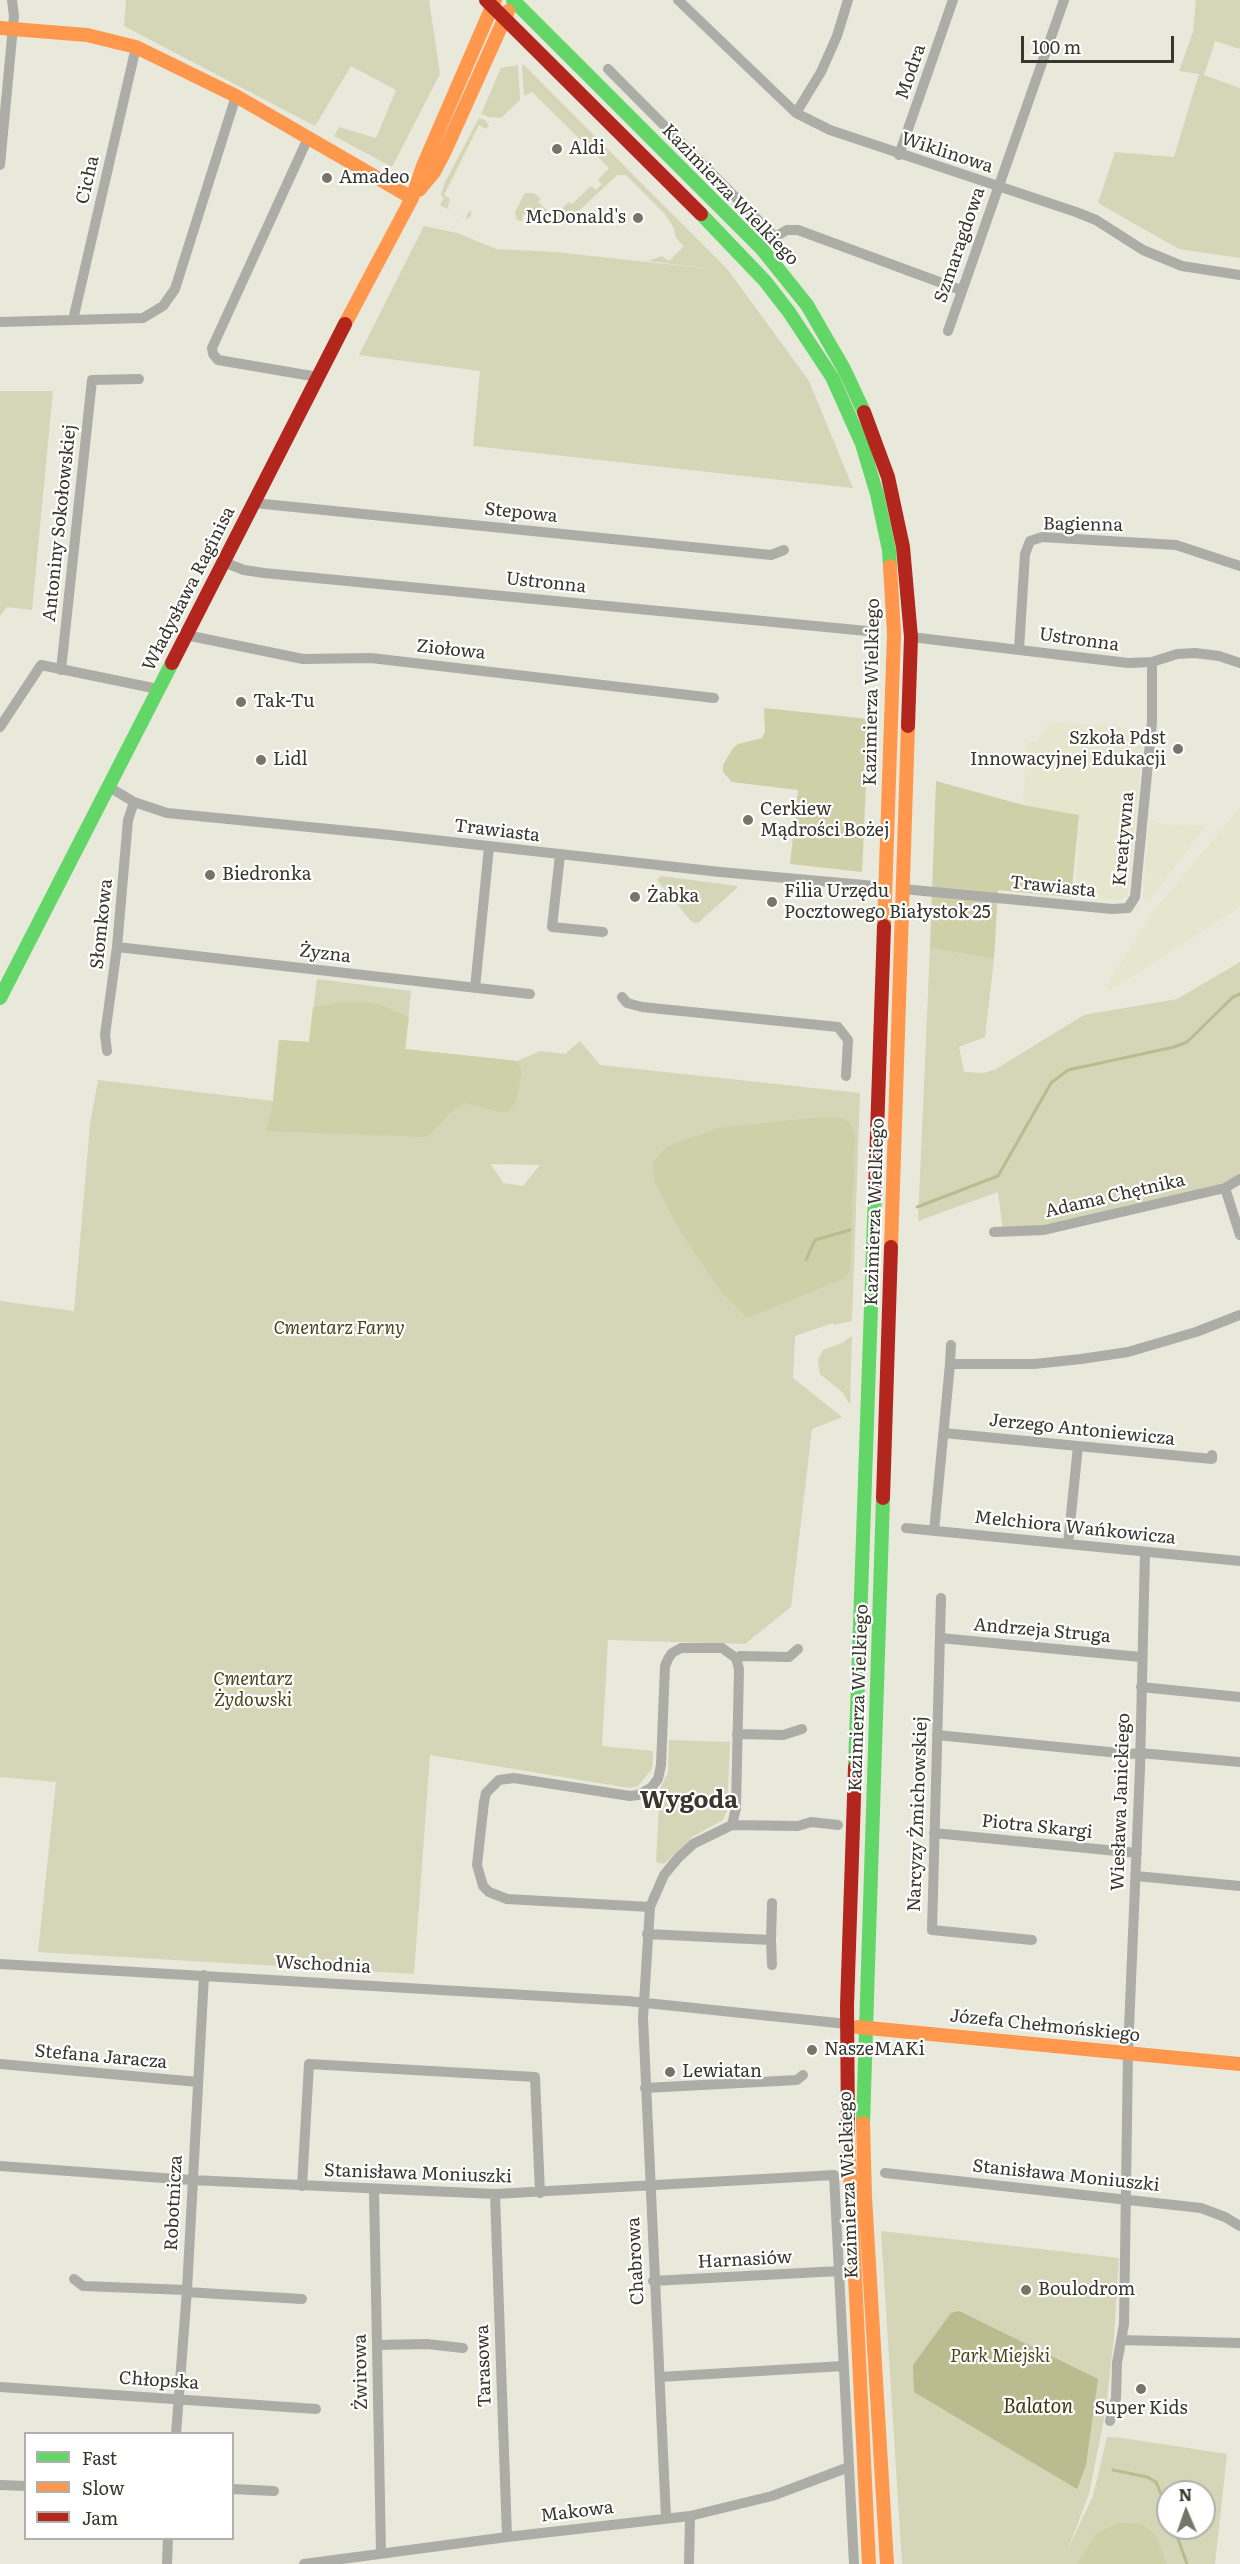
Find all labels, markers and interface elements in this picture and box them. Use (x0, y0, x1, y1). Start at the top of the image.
scale bar (1024, 24, 1177, 62)
text: 100 m (1032, 33, 1081, 60)
street label: Modra (891, 41, 931, 103)
street label: Kazimierza Wielkiego (657, 120, 803, 270)
street label: Wiklinowa (898, 128, 996, 178)
place label: Aldi (569, 138, 605, 160)
marker: Aldi (550, 142, 564, 156)
street label: Cicha (72, 154, 104, 206)
place label: Amadeo (339, 167, 410, 189)
marker: Amadeo (320, 171, 334, 185)
street label: Szmaragdowa (930, 184, 990, 306)
place label: McDonald's (525, 207, 626, 229)
marker: McDonald's (631, 211, 645, 225)
street label: Antoniny Sokołowskiej (39, 423, 81, 623)
street label: Stepowa (483, 498, 559, 528)
street label: Władysława Raginisa (138, 503, 240, 675)
street label: Bagienna (1043, 514, 1123, 536)
street label: Ustronna (505, 568, 587, 598)
street label: Kazimierza Wielkiego (860, 598, 884, 786)
street label: Ustronna (1038, 624, 1120, 656)
street label: Ziołowa (415, 636, 487, 664)
place label: Tak-Tu (253, 691, 315, 713)
marker: Tak-Tu (234, 695, 248, 709)
place label: Szkoła Pdst Innowacyjnej Edukacji (970, 728, 1166, 771)
marker: Szkoła Pdst Innowacyjnej Edukacji (1171, 742, 1185, 756)
place label: Lidl (273, 749, 308, 771)
marker: Lidl (254, 753, 268, 767)
street label: Kreatywna (1109, 791, 1139, 887)
place label: Cerkiew Mądrości Bożej (760, 799, 890, 842)
marker: Cerkiew Mądrości Bożej (741, 813, 755, 827)
street label: Trawiasta (453, 815, 541, 847)
place label: Biedronka (222, 864, 311, 886)
marker: Biedronka (203, 868, 217, 882)
street label: Trawiasta (1009, 872, 1097, 902)
street label: Słomkowa (87, 878, 117, 970)
place label: Filia Urzędu Pocztowego Białystok 25 (784, 881, 991, 924)
place label: Żabka (647, 886, 699, 908)
marker: Żabka (628, 890, 642, 904)
marker: Filia Urzędu Pocztowego Białystok 25 (765, 895, 779, 909)
street label: Żyzna (298, 940, 352, 968)
street label: Kazimierza Wielkiego (861, 1118, 889, 1306)
street label: Adama Chętnika (1043, 1169, 1187, 1223)
park label: Cmentarz Farny (273, 1318, 405, 1340)
street label: Jerzego Antoniewicza (988, 1410, 1176, 1450)
street label: Melchiora Wańkowicza (973, 1507, 1177, 1549)
street label: Kazimierza Wielkiego (845, 1604, 873, 1792)
street label: Andrzeja Struga (972, 1614, 1112, 1648)
park label: Cmentarz Żydowski (213, 1669, 293, 1712)
street label: Wiesława Janickiego (1107, 1713, 1135, 1891)
street label: Narcyzy Żmichowskiej (904, 1716, 932, 1912)
district label: Wygoda (640, 1787, 738, 1815)
street label: Piotra Skargi (980, 1810, 1094, 1844)
street label: Wschodnia (274, 1952, 372, 1978)
street label: Józefa Chełmońskiego (949, 2005, 1141, 2047)
place label: NaszeMAKi (824, 2039, 925, 2061)
street label: Stefana Jaracza (34, 2040, 168, 2074)
marker: NaszeMAKi (805, 2043, 819, 2057)
place label: Lewiatan (682, 2061, 762, 2083)
marker: Lewiatan (663, 2065, 677, 2079)
street label: Kazimierza Wielkiego (835, 2091, 863, 2279)
street label: Robotnicza (161, 2155, 187, 2251)
street label: Stanisława Moniuszki (971, 2155, 1161, 2197)
street label: Stanisława Moniuszki (324, 2160, 512, 2188)
street label: Chabrowa (623, 2217, 649, 2305)
street label: Harnasiów (697, 2247, 793, 2273)
place label: Boulodrom (1038, 2279, 1135, 2301)
marker: Boulodrom (1019, 2283, 1033, 2297)
street label: Tarasowa (472, 2324, 496, 2408)
street label: Żwirowa (350, 2334, 372, 2410)
park label: Park Miejski (950, 2346, 1050, 2368)
street label: Chłopska (118, 2367, 200, 2395)
marker: Super Kids (1134, 2382, 1148, 2396)
water label: Balaton (1003, 2395, 1073, 2419)
place label: Super Kids (1094, 2398, 1188, 2420)
legend (24, 2432, 234, 2540)
text: Fast (82, 2444, 117, 2471)
text: Slow (82, 2474, 124, 2501)
north arrow (1156, 2480, 1216, 2540)
text: N (1178, 2482, 1193, 2506)
street label: Makowa (539, 2497, 615, 2527)
text: Jam (82, 2504, 118, 2531)

